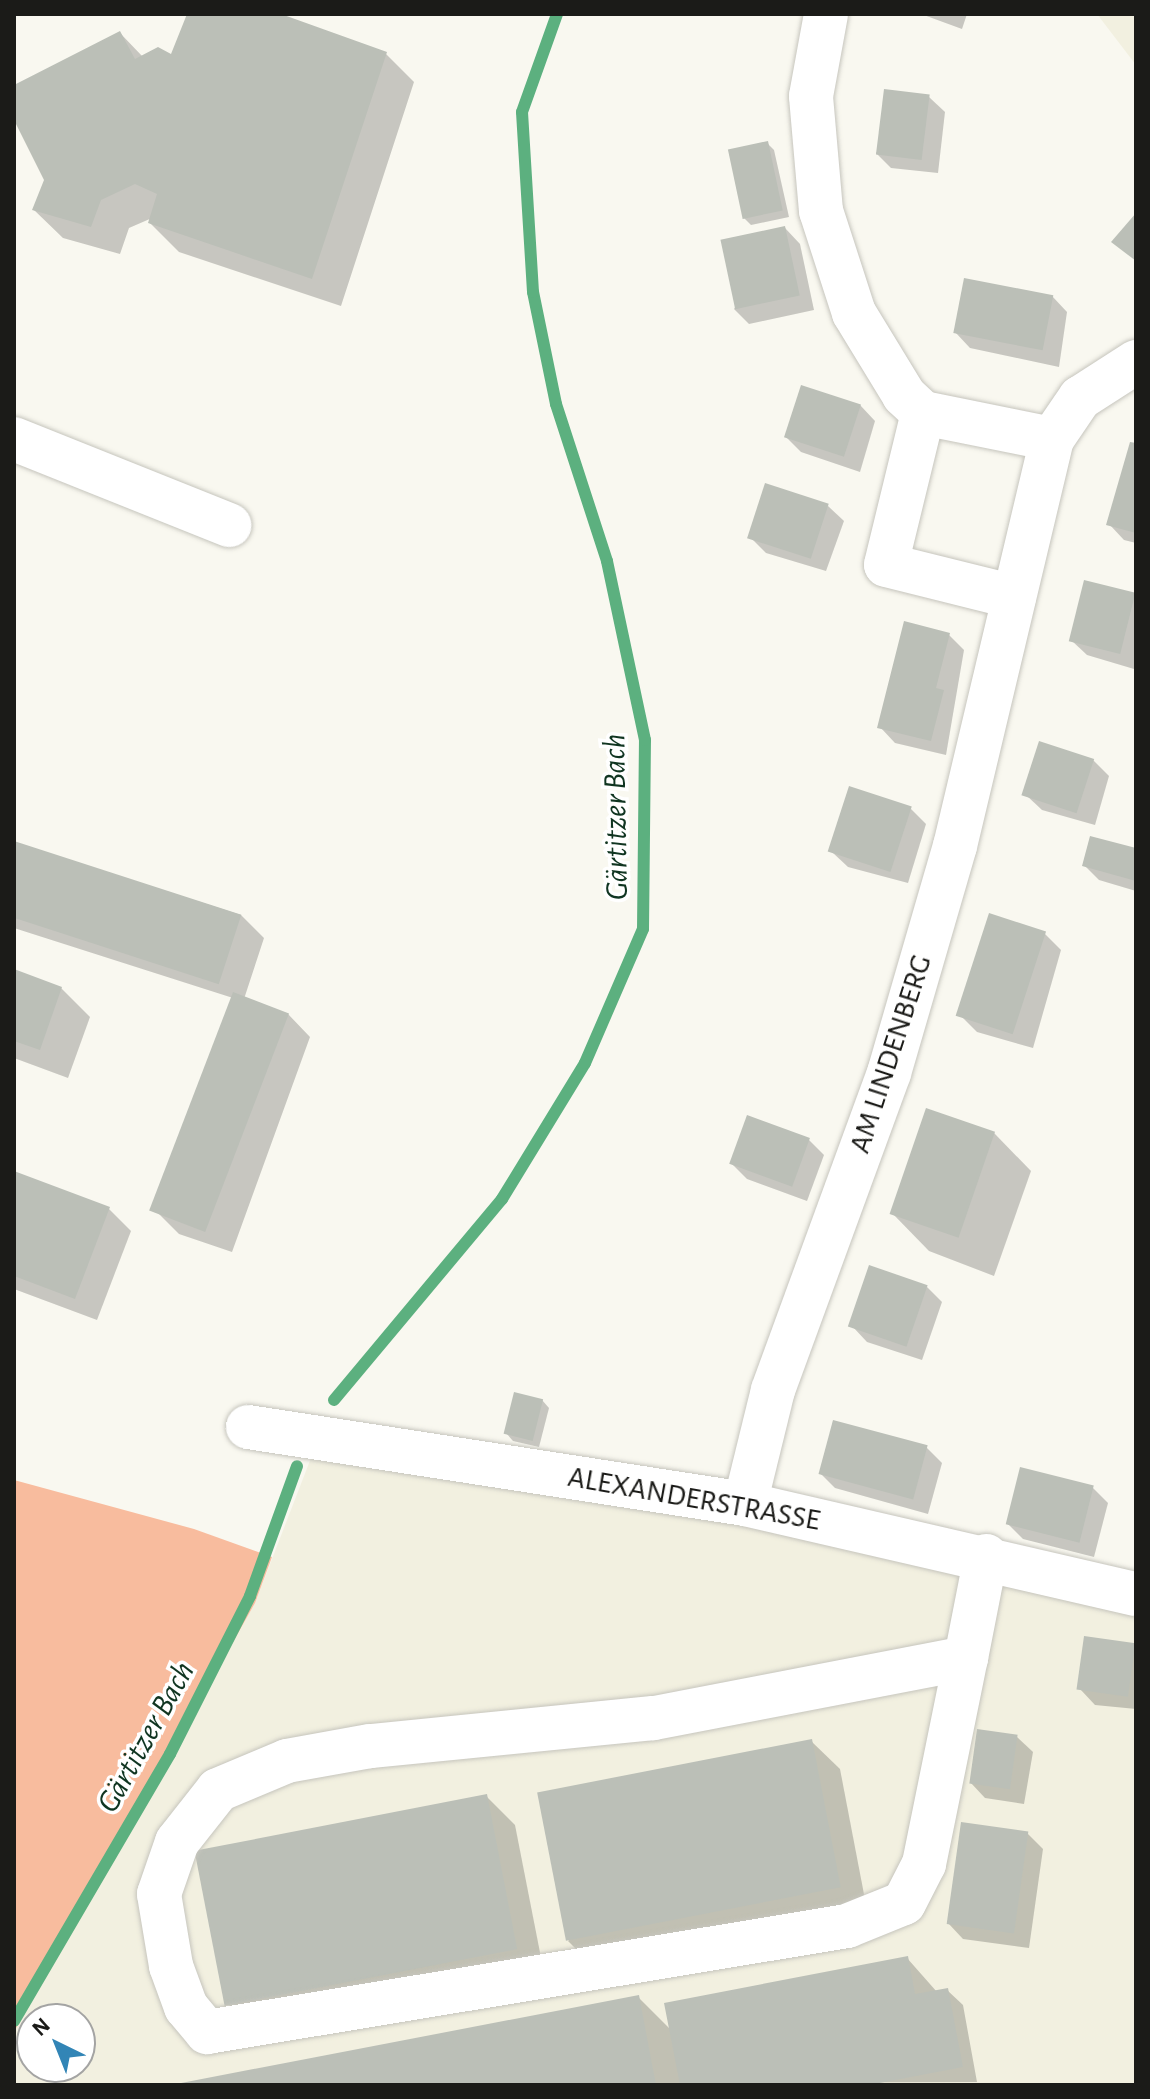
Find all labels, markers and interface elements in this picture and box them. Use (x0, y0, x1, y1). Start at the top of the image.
water label: Gärtitzer Bach (595, 733, 637, 901)
street label: AM LINDENBERG (842, 950, 940, 1158)
street label: ALEXANDERSTRASSE (565, 1459, 823, 1539)
water label: Gärtitzer Bach (89, 1655, 203, 1819)
north arrow (16, 2003, 96, 2083)
text: N (28, 2014, 54, 2040)

